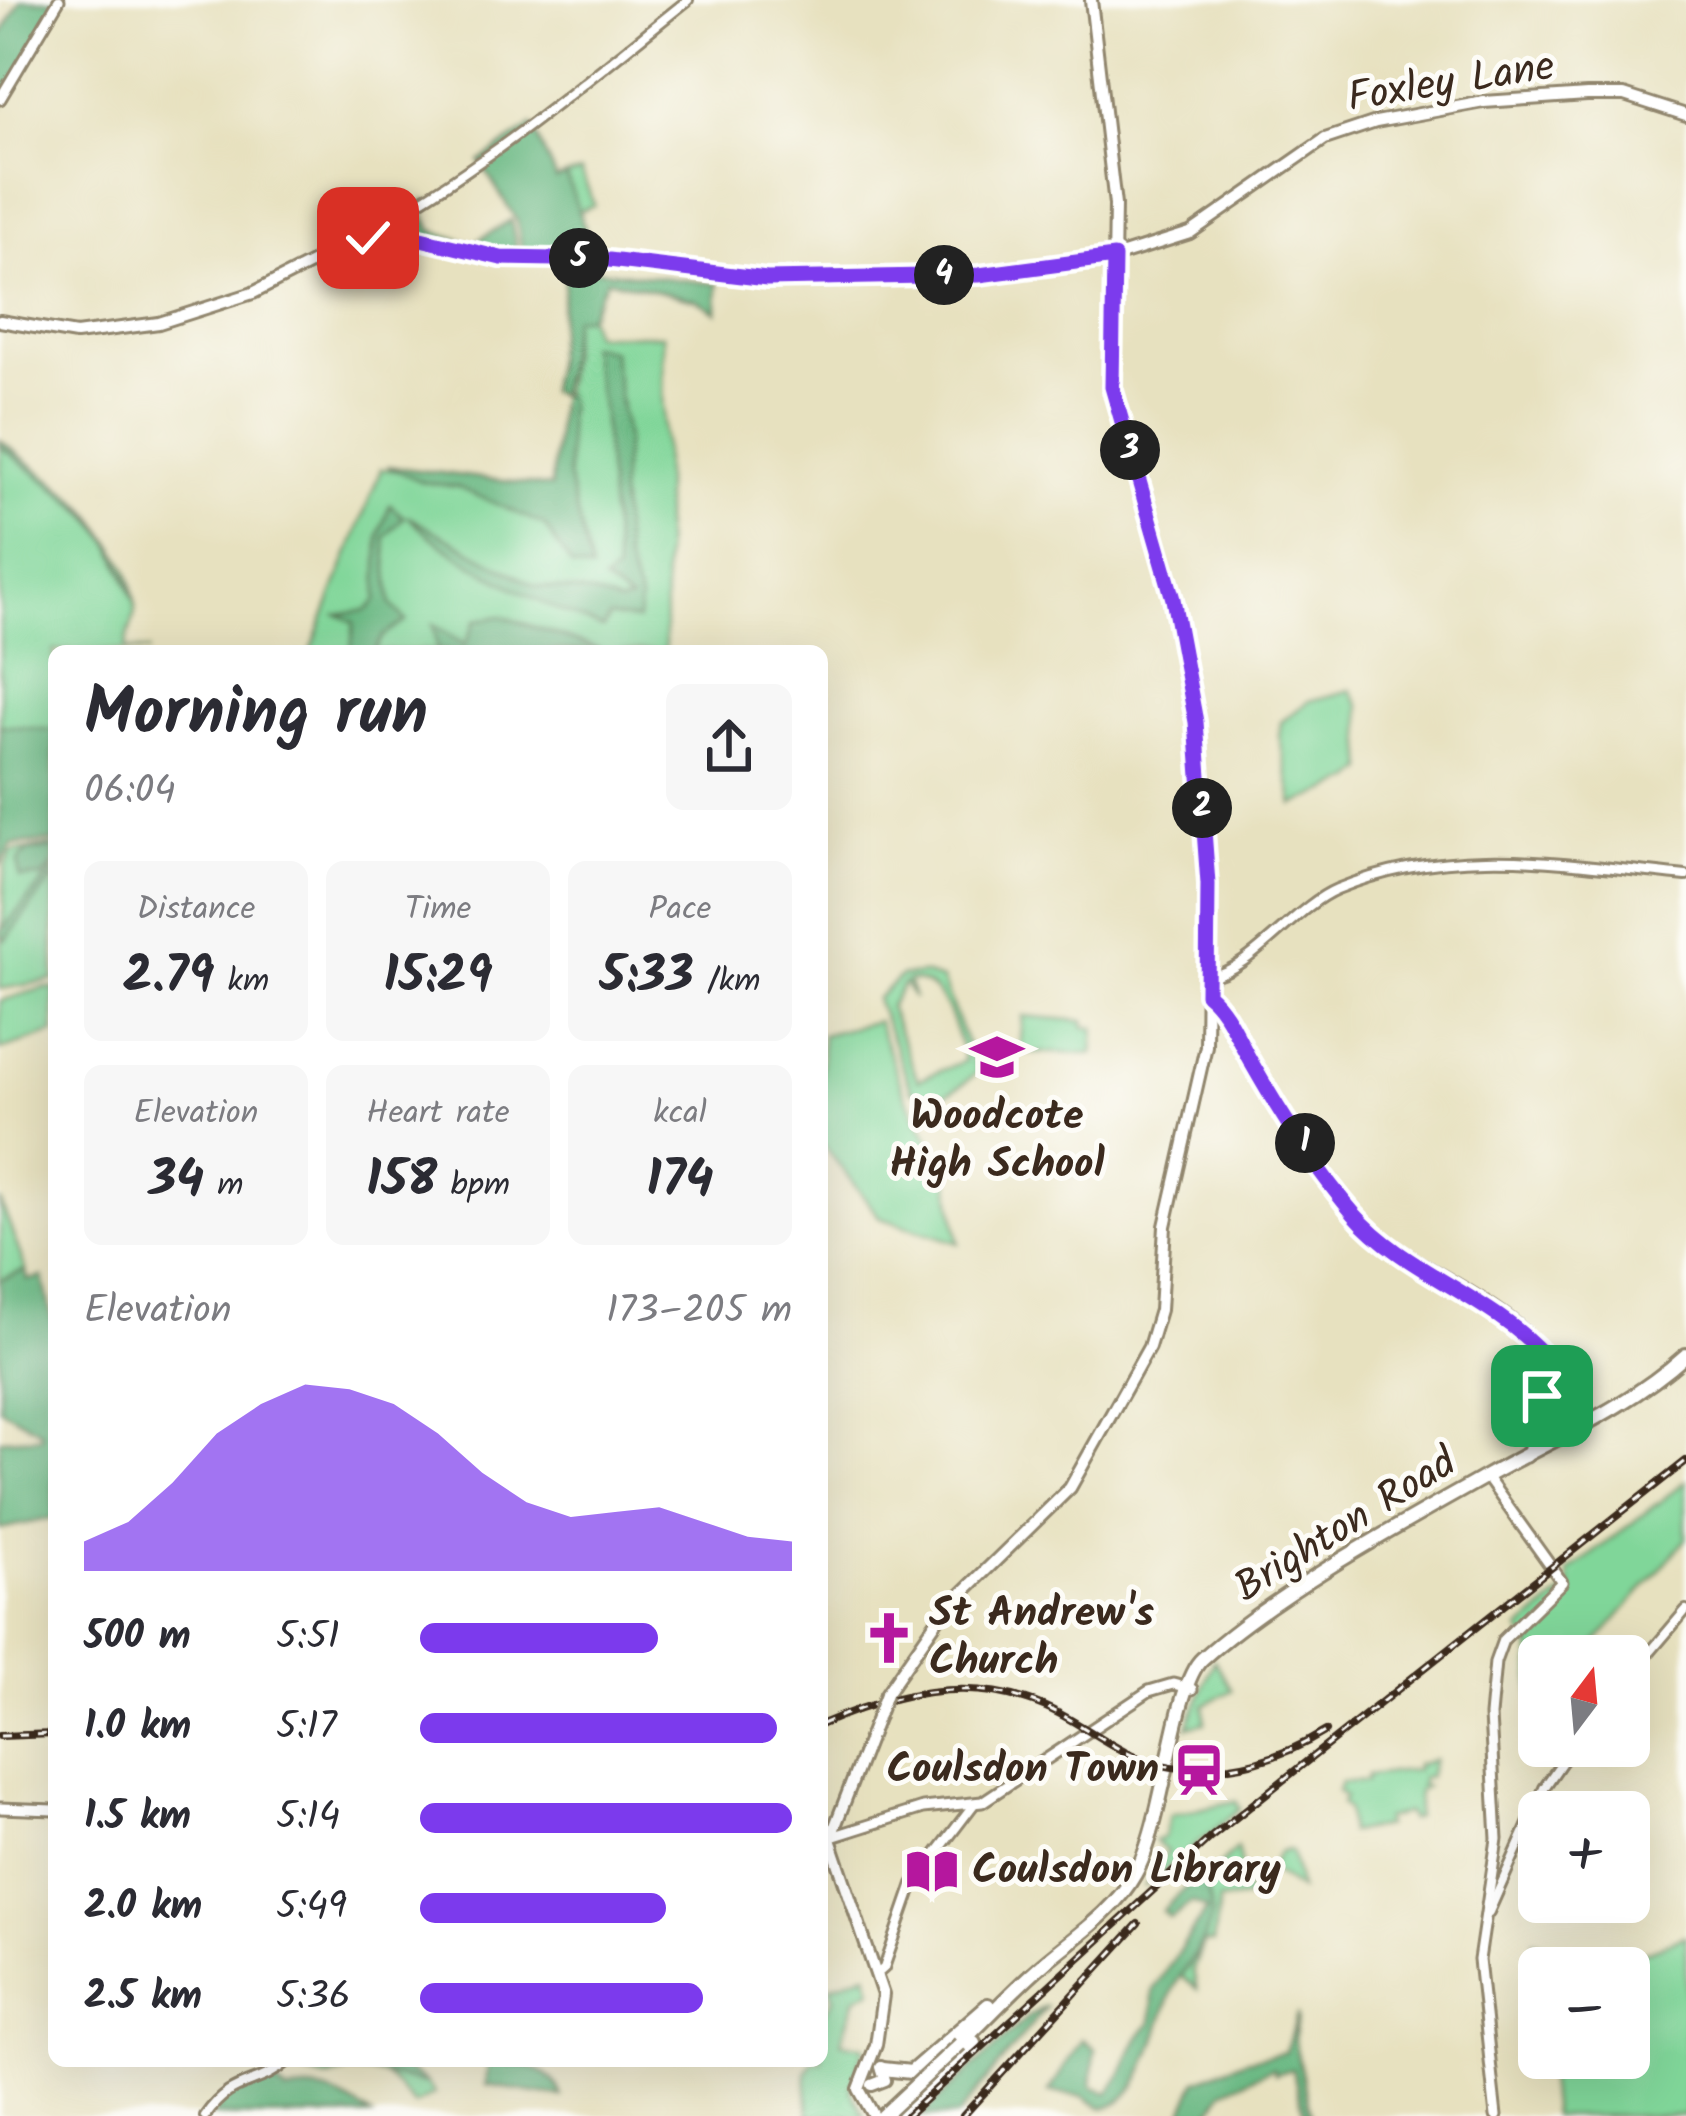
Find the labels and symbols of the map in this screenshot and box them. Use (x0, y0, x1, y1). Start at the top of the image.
street label: Foxley Lane (1343, 34, 1559, 132)
pin (317, 187, 419, 289)
pin: 5 (549, 228, 609, 288)
pin: 4 (914, 245, 974, 305)
pin: 3 (1100, 420, 1160, 480)
pin: 2 (1172, 778, 1232, 838)
school or university icon: Woodcote High School (968, 1028, 1026, 1086)
place label: Woodcote High School (889, 1084, 1105, 1199)
pin: 1 (1275, 1113, 1335, 1173)
pin (1491, 1345, 1593, 1447)
street label: Brighton Road (1221, 1430, 1471, 1621)
place label: St Andrew's Church (929, 1581, 1154, 1696)
church icon: St Andrew's Church (860, 1609, 918, 1667)
north arrow (1518, 1635, 1650, 1767)
place label: Coulsdon Town (886, 1737, 1159, 1804)
station icon: Coulsdon Town (1170, 1741, 1228, 1799)
place label: Coulsdon Library (972, 1838, 1281, 1905)
library icon: Coulsdon Library (903, 1842, 961, 1900)

